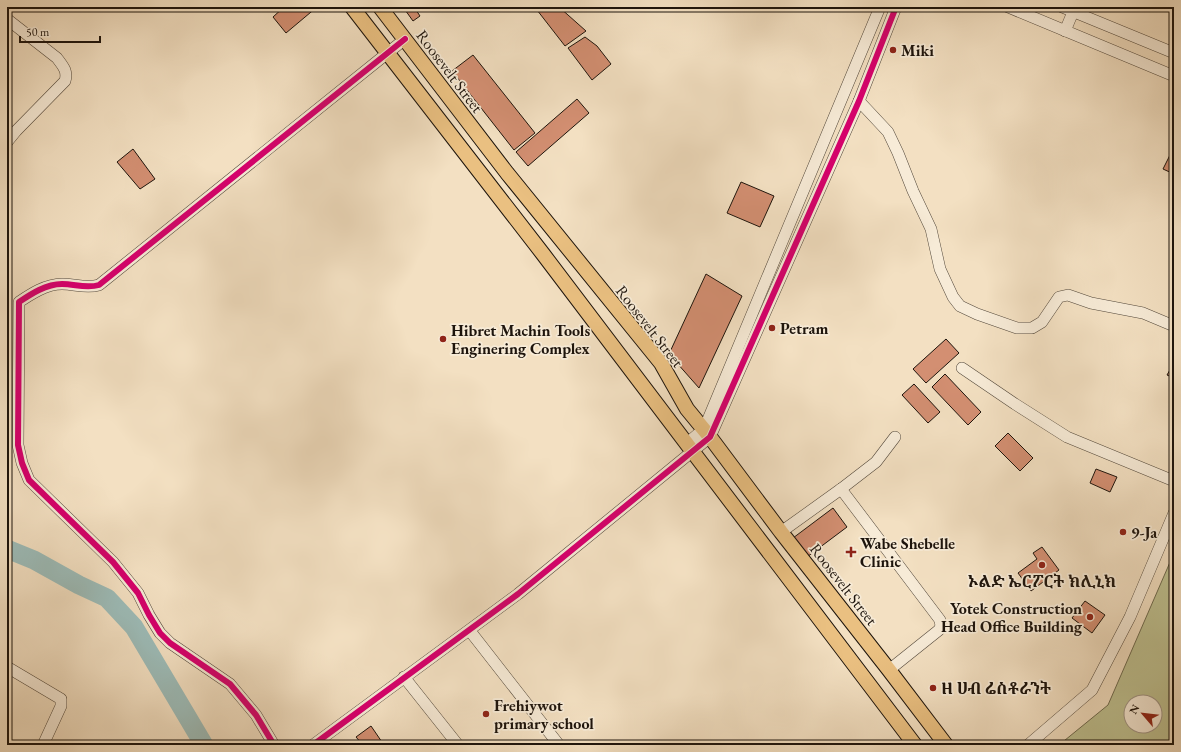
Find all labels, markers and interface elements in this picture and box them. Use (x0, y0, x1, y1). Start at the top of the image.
scale bar (20, 18, 100, 44)
text: 50 m (26, 24, 50, 40)
street label: Roosevelt Street (412, 26, 488, 117)
place label: Miki (901, 40, 934, 61)
marker: Miki (888, 45, 898, 55)
street label: Roosevelt Street (611, 281, 688, 372)
place label: Petram (780, 318, 829, 339)
place label: Hibret Machin Tools Enginering Complex (451, 320, 590, 359)
marker: Petram (767, 323, 777, 333)
marker: Hibret Machin Tools Enginering Complex (438, 334, 448, 344)
place label: 9-Ja (1131, 522, 1158, 543)
marker: 9-Ja (1118, 527, 1128, 537)
place label: Wabe Shebelle Clinic (860, 533, 955, 572)
street label: Roosevelt Street (805, 539, 882, 630)
marker: Wabe Shebelle Clinic (845, 546, 857, 558)
marker: ኦልድ ኤርፖርት ክሊኒክ (1037, 560, 1047, 570)
place label: ኦልድ ኤርፖርት ክሊኒክ (968, 571, 1116, 592)
place label: Yotek Construction Head Office Building (941, 598, 1083, 637)
marker: Yotek Construction Head Office Building (1085, 612, 1095, 622)
place label: ዘ ሀብ ሬስቶራንት (941, 678, 1051, 699)
marker: ዘ ሀብ ሬስቶራንት (928, 683, 938, 693)
north arrow (1123, 694, 1163, 734)
place label: Frehiywot primary school (494, 695, 594, 734)
text: N (1126, 702, 1142, 717)
marker: Frehiywot primary school (481, 709, 491, 719)

